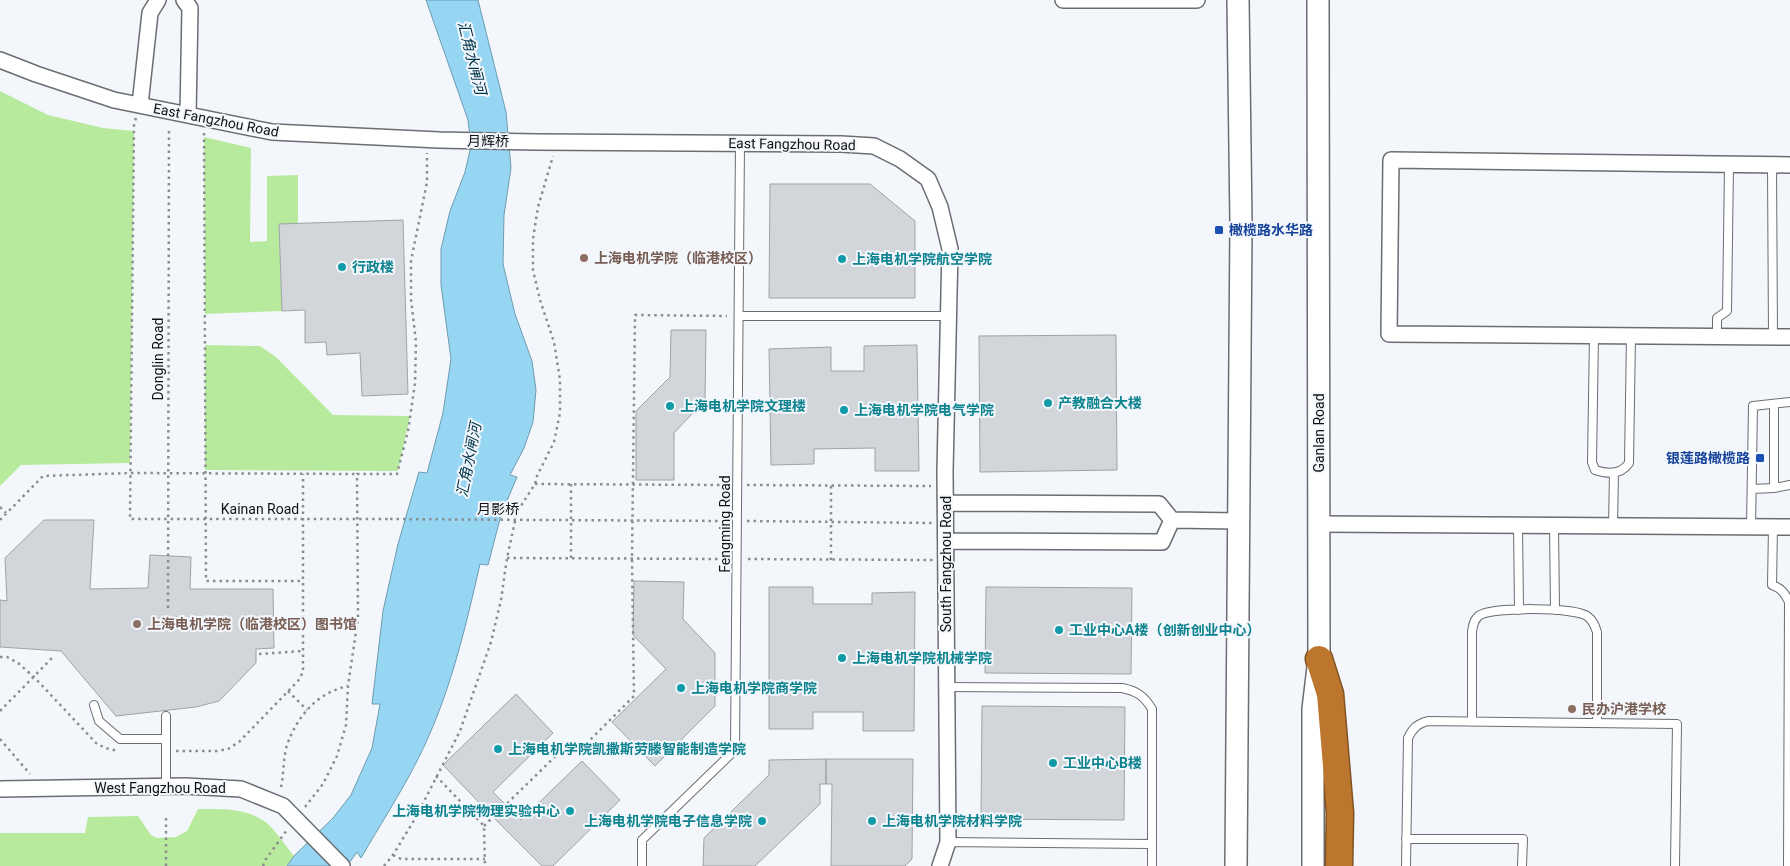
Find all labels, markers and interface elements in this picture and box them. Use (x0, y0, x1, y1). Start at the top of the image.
water label: 汇角水闸河 (454, 19, 491, 99)
street label: East Fangzhou Road (152, 100, 280, 140)
street label: 月辉桥 (467, 133, 509, 149)
street label: East Fangzhou Road (728, 135, 856, 153)
place label: 橄榄路水华路 (1229, 222, 1313, 238)
marker: 橄榄路水华路 (1213, 224, 1225, 236)
place label: 上海电机学院（临港校区） (594, 250, 762, 266)
place label: 上海电机学院航空学院 (852, 251, 992, 267)
marker: 上海电机学院（临港校区） (578, 252, 590, 264)
marker: 上海电机学院航空学院 (836, 253, 848, 265)
place label: 行政楼 (352, 259, 394, 275)
marker: 行政楼 (336, 261, 348, 273)
street label: Donglin Road (150, 318, 166, 400)
street label: Ganlan Road (1311, 393, 1327, 473)
place label: 产教融合大楼 (1058, 395, 1142, 411)
marker: 产教融合大楼 (1042, 397, 1054, 409)
place label: 上海电机学院文理楼 (680, 398, 806, 414)
marker: 上海电机学院文理楼 (664, 400, 676, 412)
place label: 上海电机学院电气学院 (854, 402, 994, 418)
marker: 上海电机学院电气学院 (838, 404, 850, 416)
water label: 汇角水闸河 (453, 419, 486, 499)
place label: 银莲路橄榄路 (1666, 450, 1750, 466)
marker: 银莲路橄榄路 (1754, 452, 1766, 464)
street label: Fengming Road (717, 475, 733, 573)
street label: South Fangzhou Road (938, 496, 954, 632)
street label: Kainan Road (221, 501, 299, 517)
street label: 月影桥 (477, 501, 519, 517)
place label: 上海电机学院（临港校区）图书馆 (147, 616, 357, 632)
marker: 上海电机学院（临港校区）图书馆 (131, 618, 143, 630)
place label: 工业中心A楼（创新创业中心） (1069, 622, 1260, 638)
marker: 工业中心A楼（创新创业中心） (1053, 624, 1065, 636)
place label: 上海电机学院机械学院 (852, 650, 992, 666)
marker: 上海电机学院机械学院 (836, 652, 848, 664)
place label: 上海电机学院商学院 (691, 680, 817, 696)
marker: 上海电机学院商学院 (675, 682, 687, 694)
place label: 民办沪港学校 (1582, 701, 1666, 717)
marker: 民办沪港学校 (1566, 703, 1578, 715)
place label: 上海电机学院凯撒斯劳滕智能制造学院 (508, 741, 746, 757)
marker: 上海电机学院凯撒斯劳滕智能制造学院 (492, 743, 504, 755)
place label: 工业中心B楼 (1063, 755, 1142, 771)
marker: 工业中心B楼 (1047, 757, 1059, 769)
street label: West Fangzhou Road (94, 780, 226, 796)
place label: 上海电机学院物理实验中心 (392, 803, 560, 819)
marker: 上海电机学院物理实验中心 (564, 805, 576, 817)
place label: 上海电机学院电子信息学院 (584, 813, 752, 829)
place label: 上海电机学院材料学院 (882, 813, 1022, 829)
marker: 上海电机学院电子信息学院 (756, 815, 768, 827)
marker: 上海电机学院材料学院 (866, 815, 878, 827)

